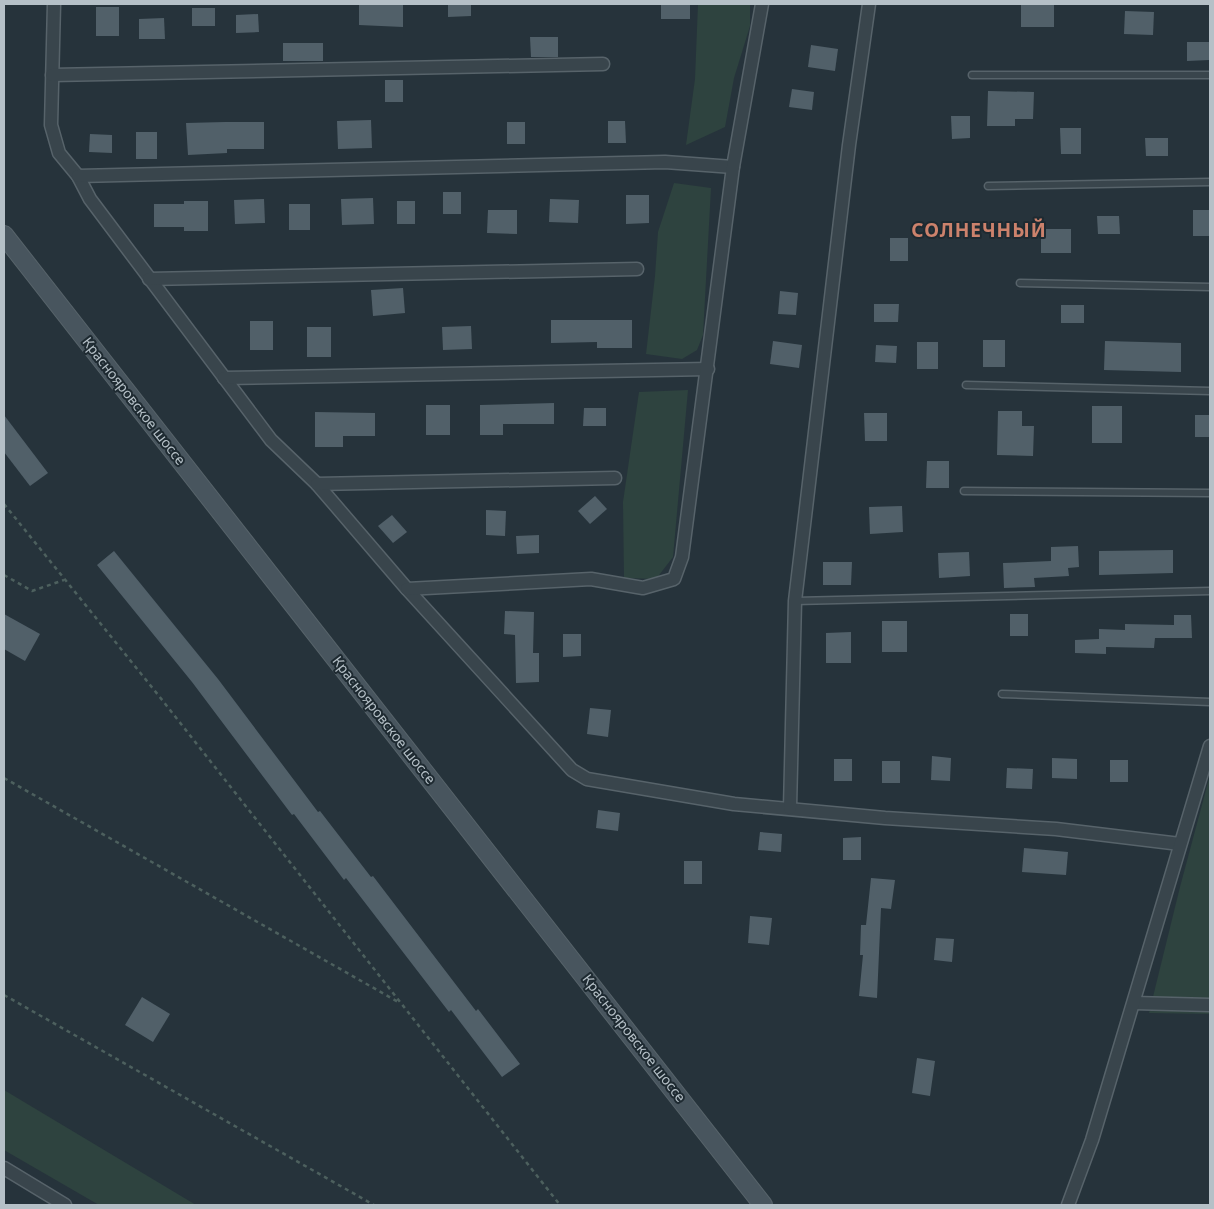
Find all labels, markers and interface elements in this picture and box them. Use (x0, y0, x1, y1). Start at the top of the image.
district label: СОЛНЕЧНЫЙ (911, 217, 1047, 243)
street label: Краснояровское шоссе (78, 333, 190, 469)
street label: Краснояровское шоссе (328, 652, 440, 788)
street label: Краснояровское шоссе (578, 970, 690, 1106)

